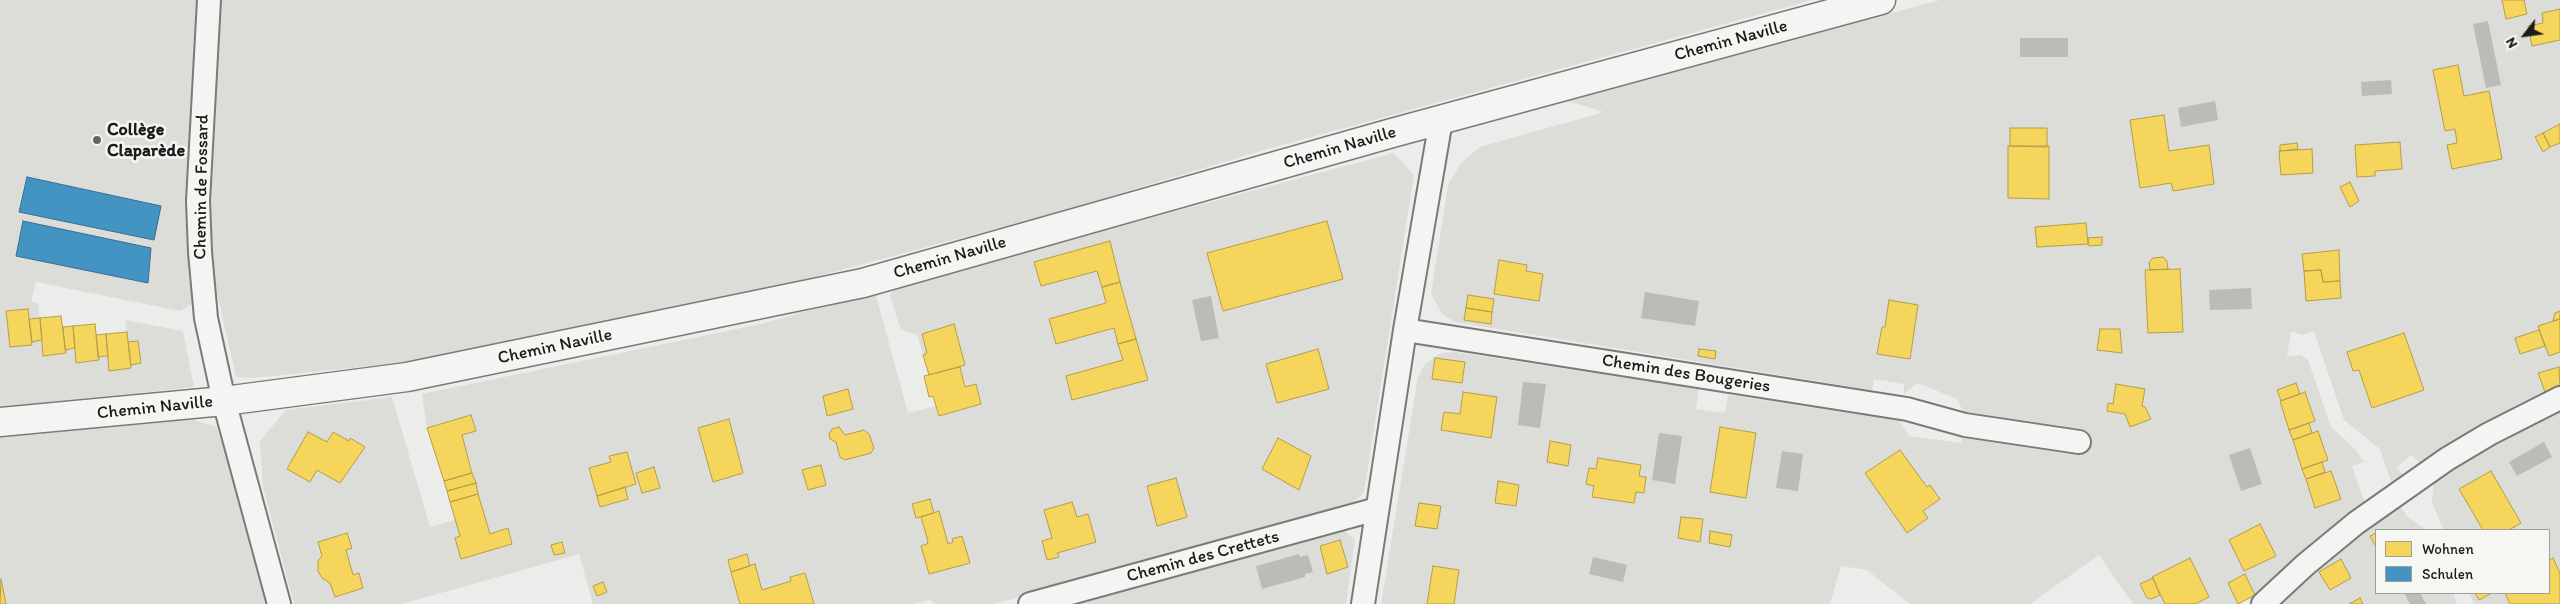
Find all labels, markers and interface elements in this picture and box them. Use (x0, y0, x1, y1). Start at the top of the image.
north arrow (2500, 10, 2550, 60)
street label: Chemin Naville (1672, 15, 1790, 67)
text: N (2502, 34, 2521, 51)
street label: Chemin de Fossard (190, 114, 214, 260)
place label: Collège Claparède (107, 119, 185, 162)
street label: Chemin Naville (1281, 122, 1399, 174)
marker: Collège Claparède (91, 134, 103, 146)
street label: Chemin Naville (891, 232, 1009, 284)
street label: Chemin Naville (496, 324, 614, 370)
street label: Chemin des Bougeries (1600, 350, 1772, 398)
street label: Chemin Naville (96, 391, 214, 425)
street label: Chemin des Crettets (1124, 526, 1282, 588)
legend (2375, 529, 2550, 594)
text: Wohnen (2422, 540, 2474, 558)
text: Schulen (2422, 565, 2473, 583)

